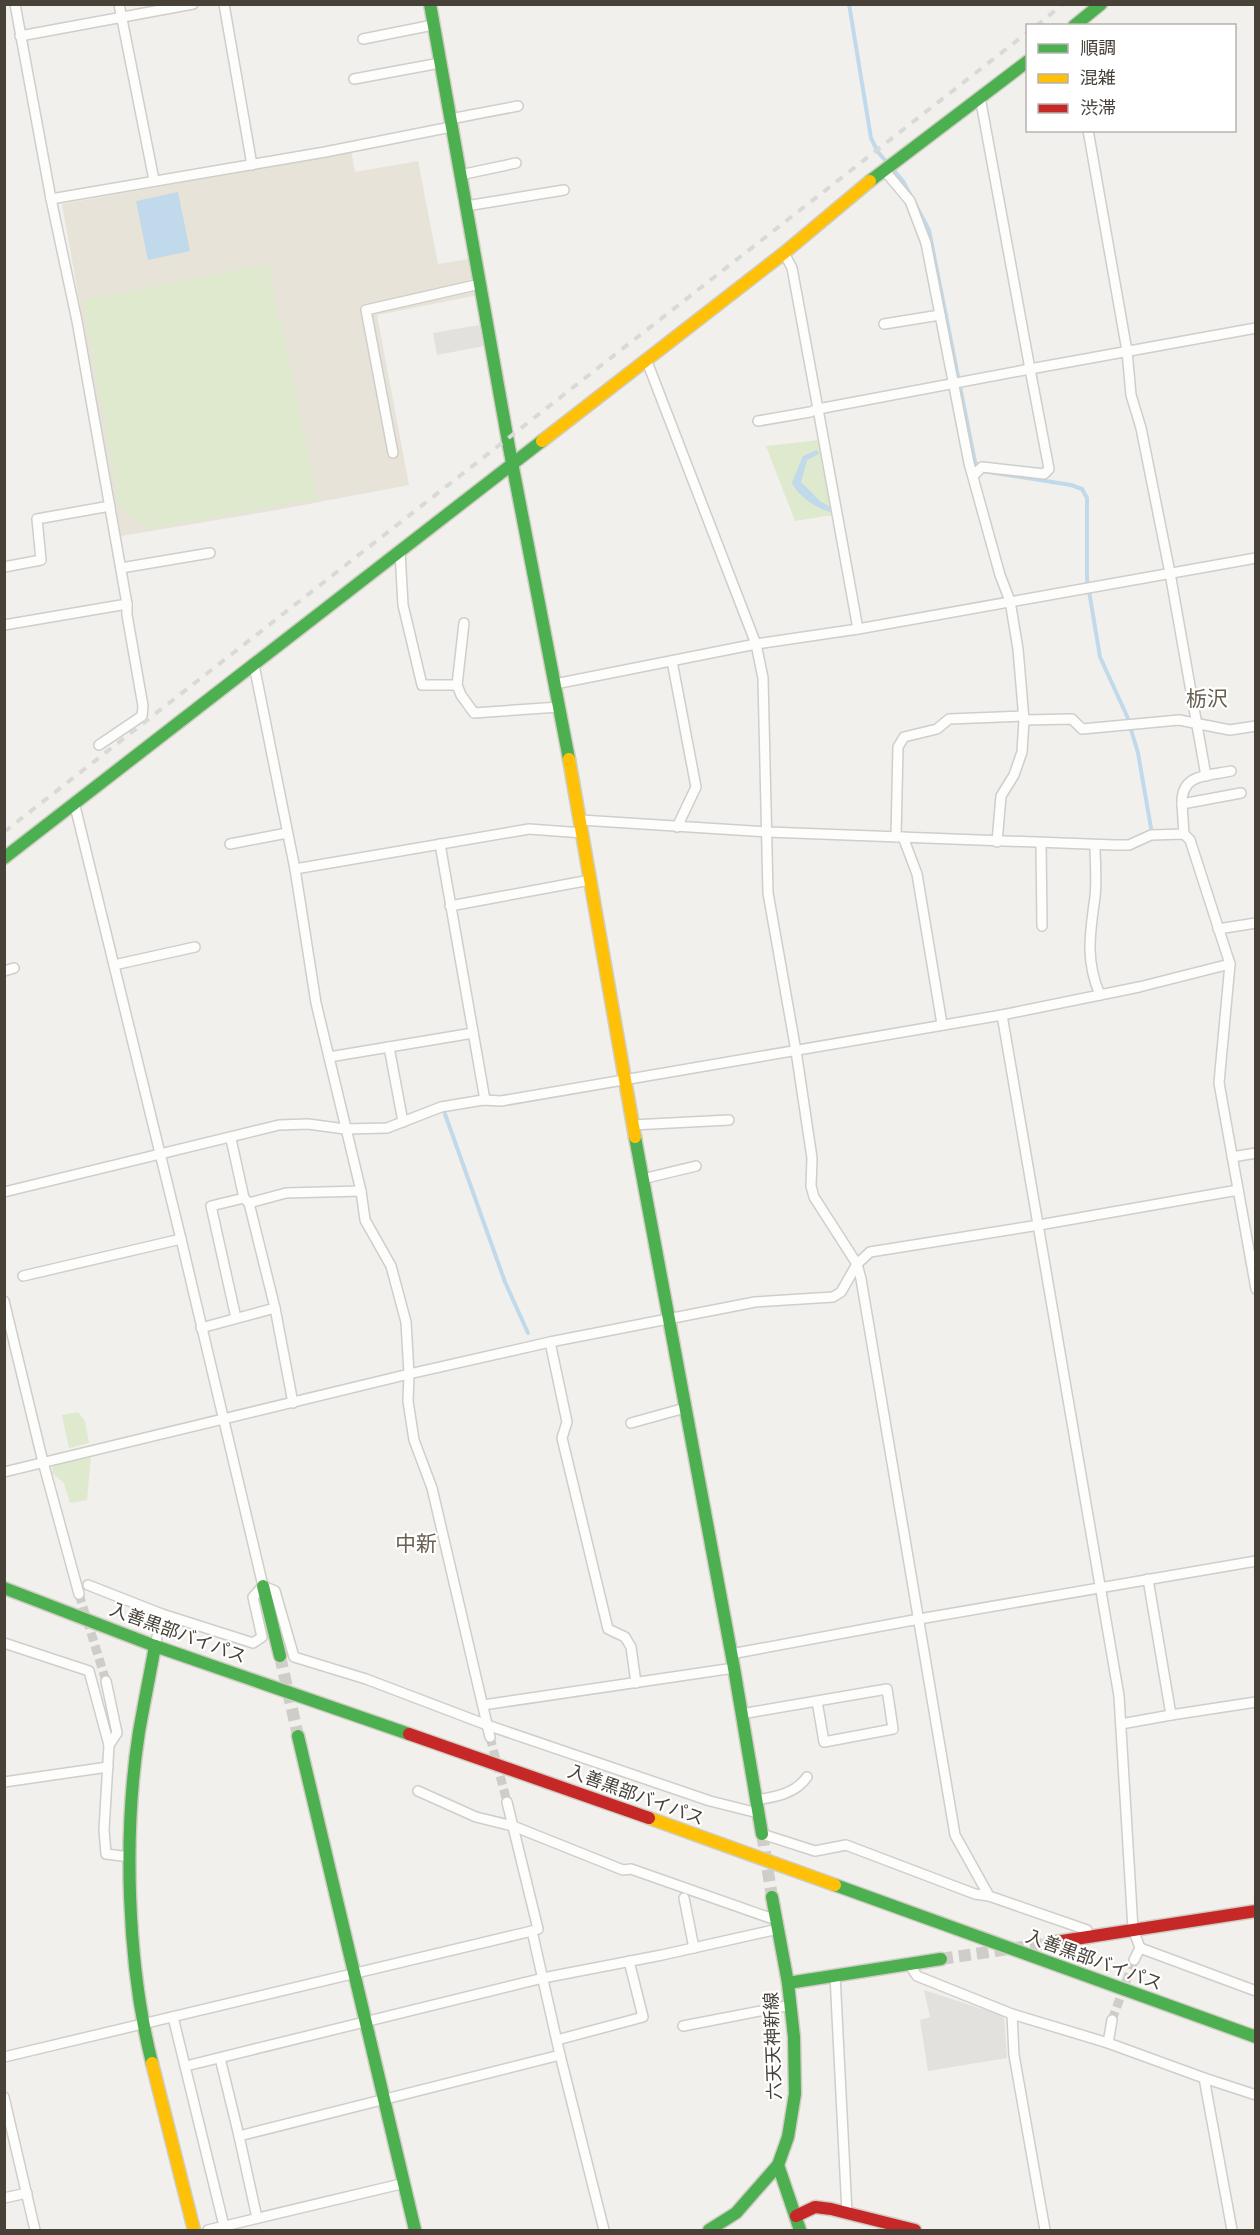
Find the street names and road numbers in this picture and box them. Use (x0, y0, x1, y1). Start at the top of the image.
street label: 入善黒部バイパス (107, 1596, 250, 1668)
street label: 入善黒部バイパス (565, 1758, 708, 1830)
street label: 入善黒部バイパス (1023, 1923, 1166, 1995)
street label: 六天天神新線 (758, 1992, 786, 2100)

